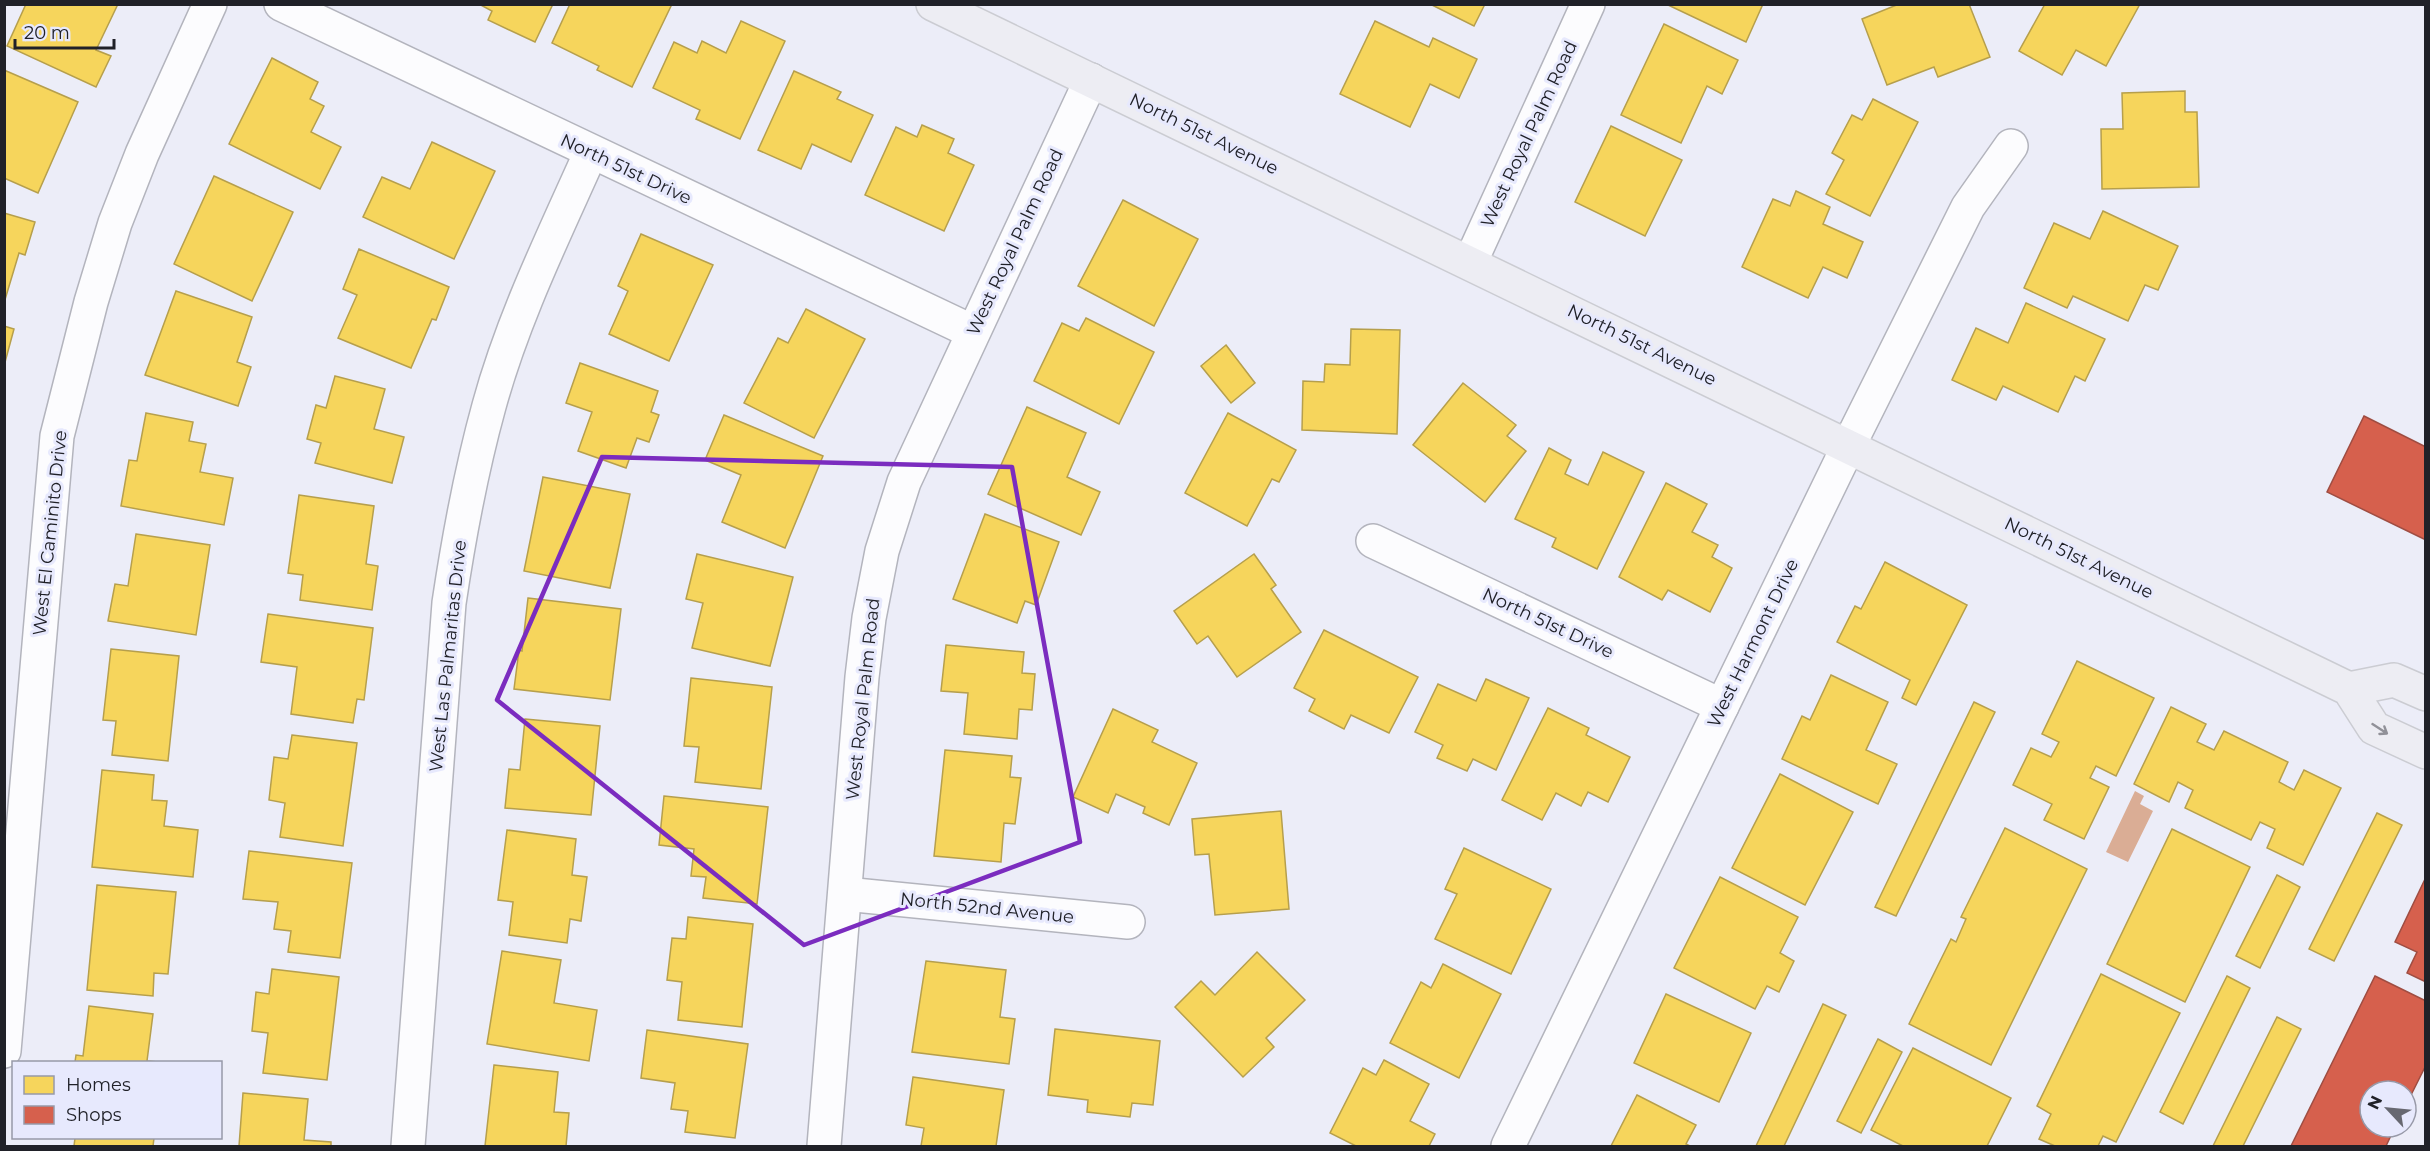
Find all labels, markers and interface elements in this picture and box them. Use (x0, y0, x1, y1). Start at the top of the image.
scale bar (15, 12, 114, 50)
text: 20 m (24, 22, 70, 44)
street label: West Royal Palm Road (1476, 37, 1582, 231)
street label: North 51st Avenue (1126, 88, 1282, 180)
street label: North 51st Drive (557, 129, 695, 209)
street label: West Royal Palm Road (962, 145, 1068, 339)
street label: North 51st Avenue (1564, 299, 1720, 391)
street label: West El Caminito Drive (28, 429, 72, 637)
street label: North 51st Avenue (2001, 512, 2157, 604)
street label: West Las Palmaritas Drive (425, 539, 471, 773)
street label: West Harmont Drive (1703, 555, 1803, 731)
street label: North 51st Drive (1479, 583, 1617, 663)
street label: West Royal Palm Road (841, 597, 885, 801)
one-way arrow (2371, 722, 2388, 735)
street label: North 52nd Avenue (899, 888, 1075, 928)
legend (12, 1061, 222, 1139)
text: Homes (66, 1074, 131, 1096)
north arrow (2358, 1079, 2418, 1139)
text: N (2364, 1093, 2386, 1113)
text: Shops (66, 1104, 122, 1126)

